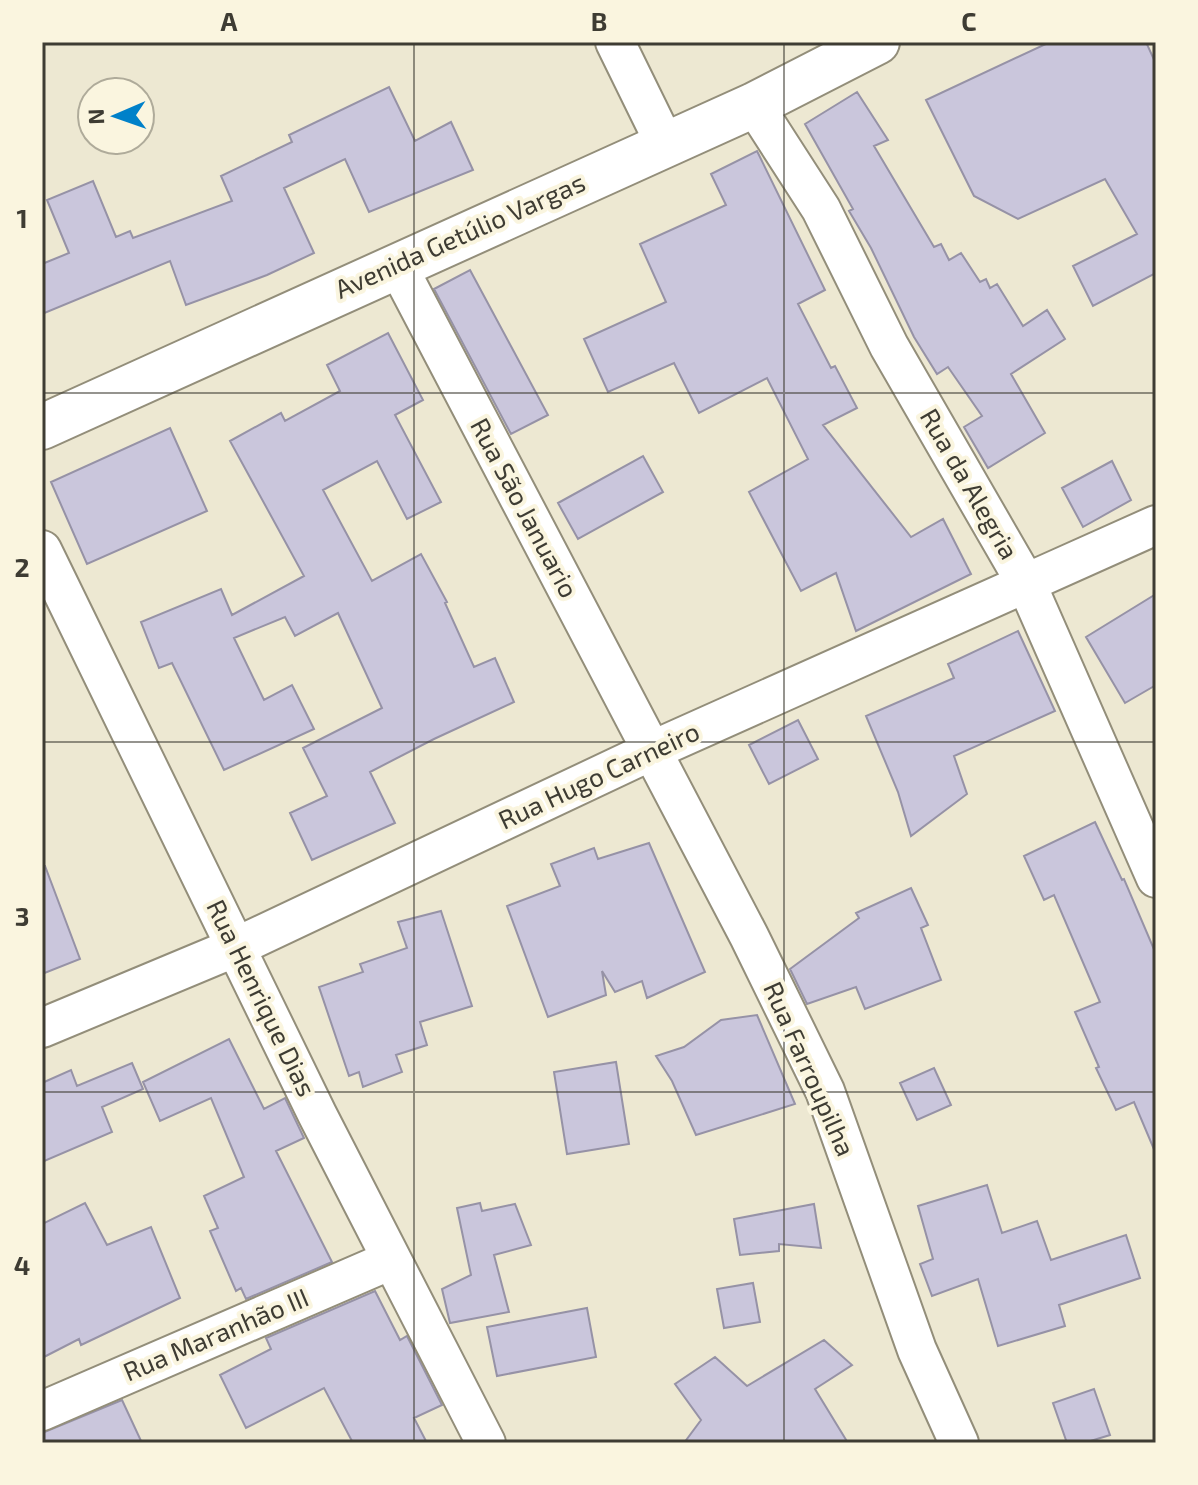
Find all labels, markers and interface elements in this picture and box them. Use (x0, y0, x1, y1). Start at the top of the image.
text: A (221, 5, 238, 36)
text: B (591, 5, 607, 36)
text: C (961, 5, 977, 36)
north arrow (76, 76, 156, 156)
text: N (82, 108, 108, 125)
street label: Avenida Getúlio Vargas (330, 165, 589, 304)
text: 1 (16, 202, 28, 233)
street label: Rua da Alegria (915, 402, 1026, 564)
street label: Rua São Januario (465, 412, 586, 602)
text: 2 (14, 551, 30, 582)
street label: Rua Hugo Carneiro (493, 715, 704, 835)
street label: Rua Henrique Dias (201, 894, 323, 1101)
text: 3 (15, 900, 29, 931)
street label: Rua Farroupilha (758, 976, 863, 1160)
text: 4 (14, 1249, 30, 1280)
street label: Rua Maranhão III (118, 1281, 313, 1387)

